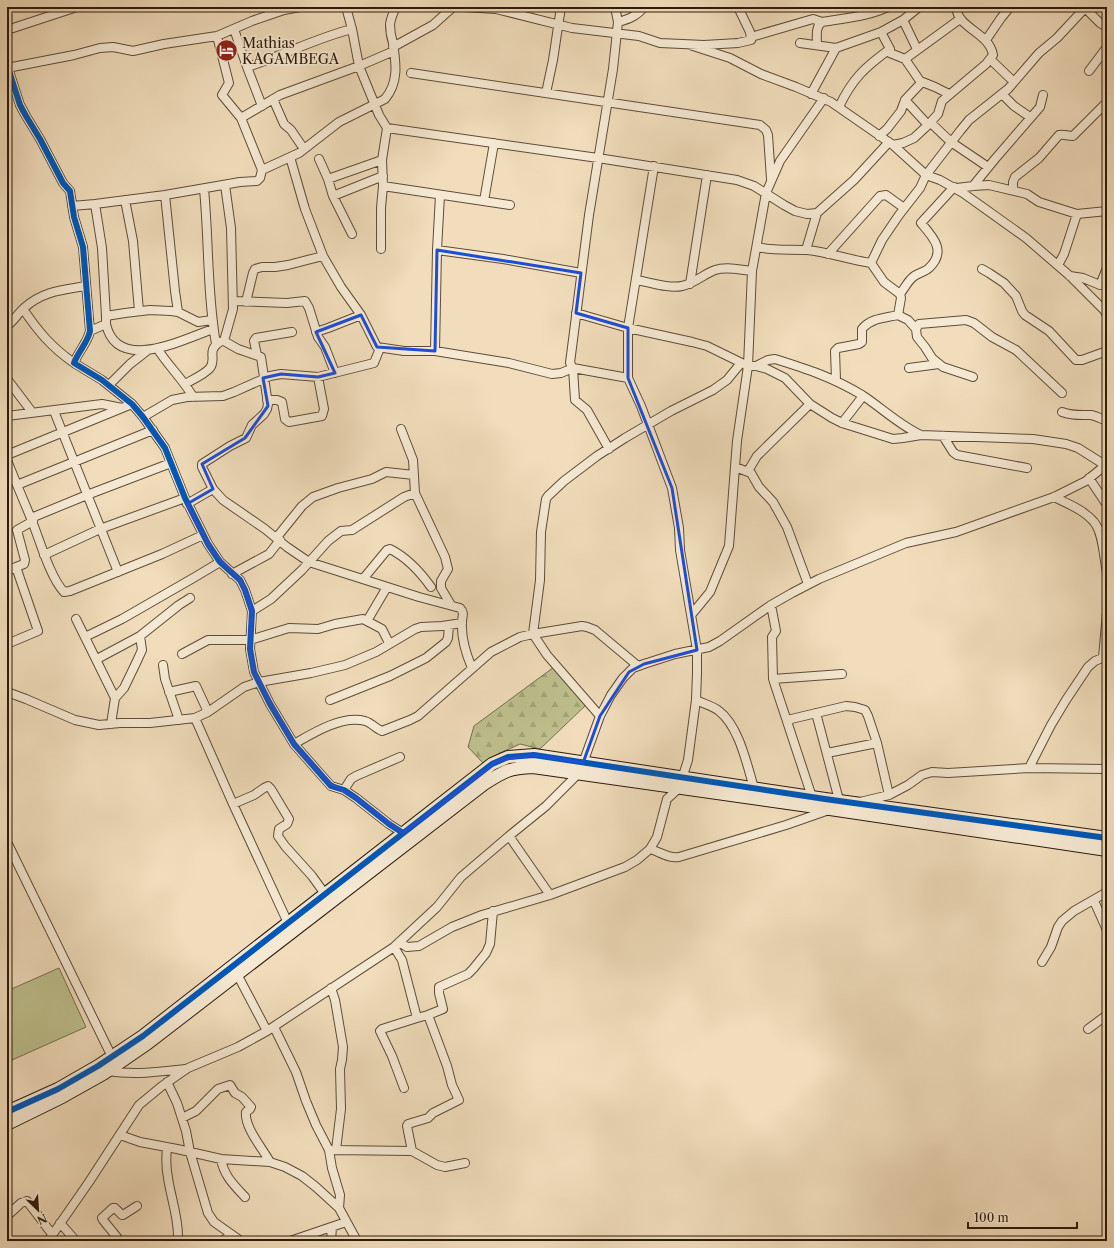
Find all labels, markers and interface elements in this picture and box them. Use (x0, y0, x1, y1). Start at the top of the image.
place label: Mathias KAGAMBEGA (242, 34, 340, 68)
hotel icon: Mathias KAGAMBEGA (213, 38, 239, 64)
north arrow (18, 1190, 58, 1230)
scale bar (968, 1204, 1077, 1230)
text: 100 m (974, 1210, 1009, 1225)
text: N (35, 1211, 50, 1228)

